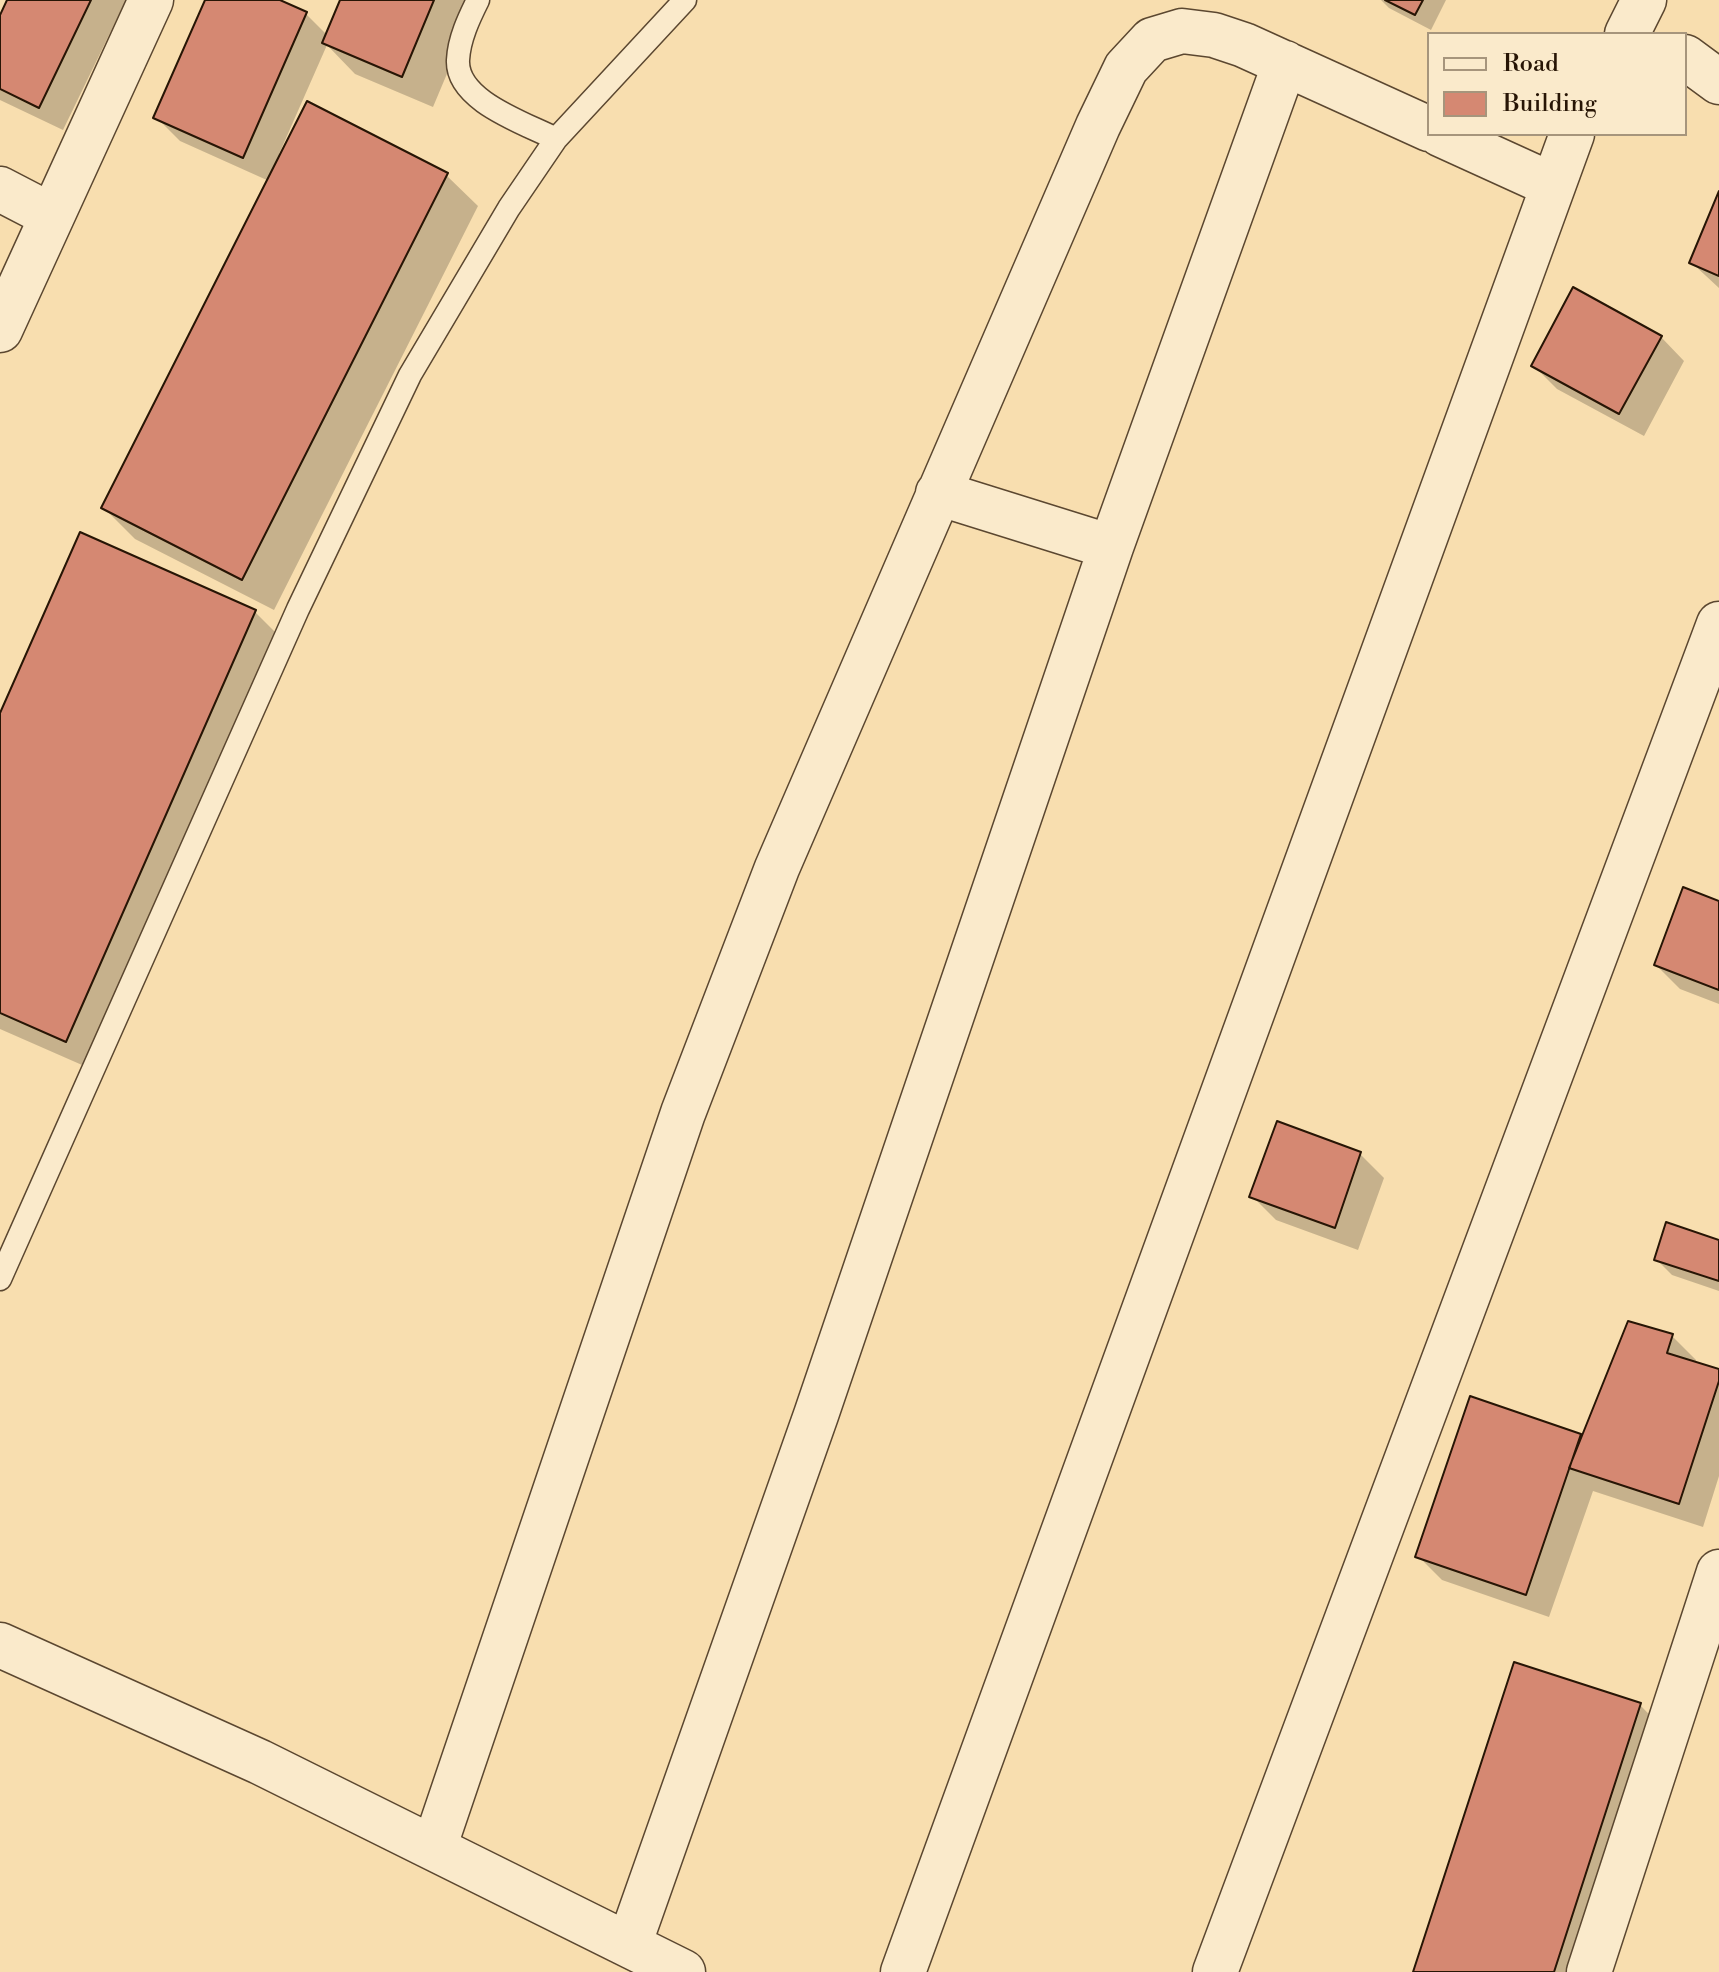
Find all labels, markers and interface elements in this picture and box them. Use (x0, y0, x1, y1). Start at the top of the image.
legend (1427, 32, 1687, 136)
text: Road (1503, 49, 1559, 79)
text: Building (1503, 89, 1597, 119)

